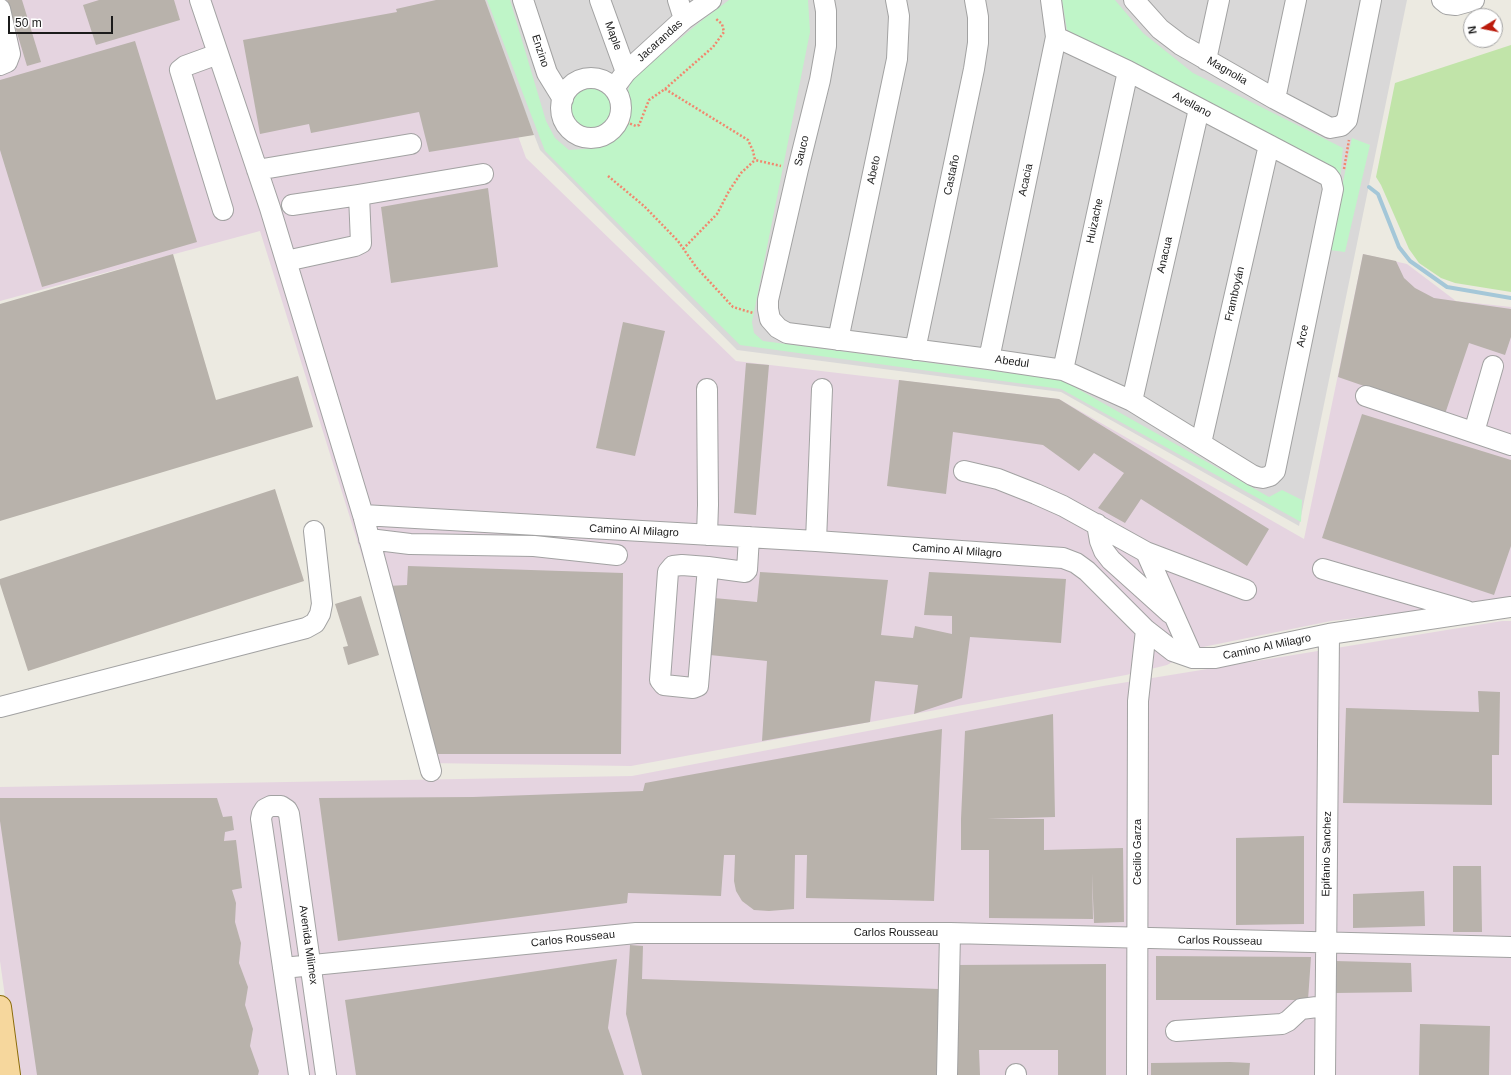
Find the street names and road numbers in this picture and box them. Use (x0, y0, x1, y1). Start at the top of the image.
street label: Jacarandas (634, 17, 686, 65)
street label: Maple (602, 20, 624, 52)
street label: Enzino (529, 33, 551, 69)
street label: Magnolia (1204, 54, 1250, 88)
street label: Avellano (1170, 89, 1214, 121)
street label: Sauco (792, 134, 812, 168)
street label: Castaño (941, 154, 963, 196)
street label: Abeto (865, 155, 883, 185)
street label: Acacia (1016, 162, 1036, 198)
street label: Huizache (1084, 197, 1106, 245)
street label: Anacua (1154, 235, 1176, 275)
street label: Framboyán (1222, 265, 1248, 323)
street label: Arce (1294, 324, 1312, 348)
street label: Abedul (994, 353, 1030, 371)
street label: Camino Al Milagro (589, 522, 679, 540)
street label: Camino Al Milagro (912, 541, 1002, 561)
street label: Camino Al Milagro (1222, 631, 1312, 663)
street label: Epifanio Sanchez (1320, 811, 1334, 897)
street label: Cecilio Garza (1131, 819, 1145, 885)
street label: Avenida Milimex (296, 905, 320, 985)
street label: Carlos Rousseau (854, 926, 938, 940)
street label: Carlos Rousseau (530, 928, 616, 950)
street label: Carlos Rousseau (1178, 934, 1262, 948)

